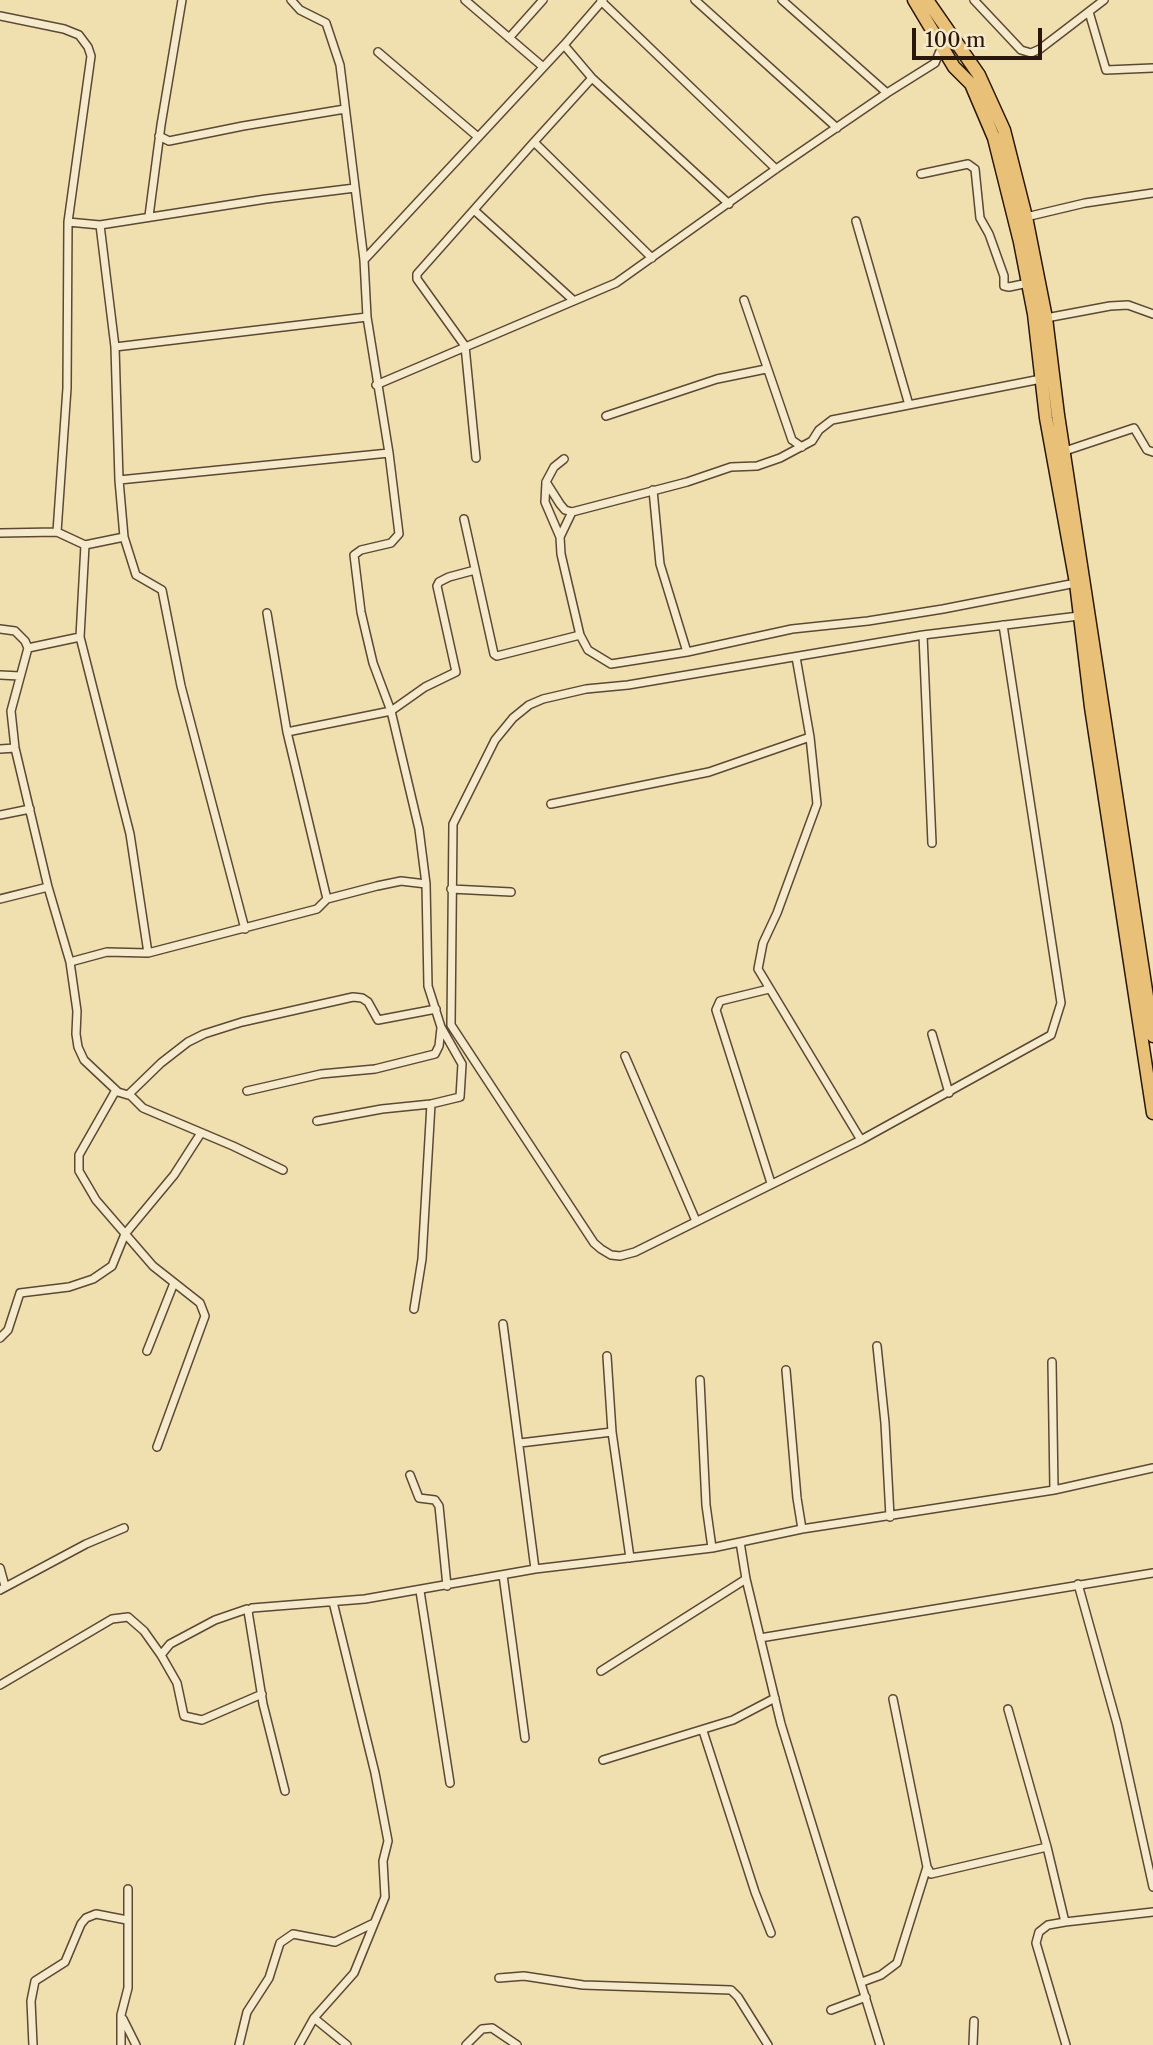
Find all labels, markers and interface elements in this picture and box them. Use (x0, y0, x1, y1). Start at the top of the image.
scale bar (915, 14, 1044, 58)
text: 100 m (925, 27, 986, 52)

